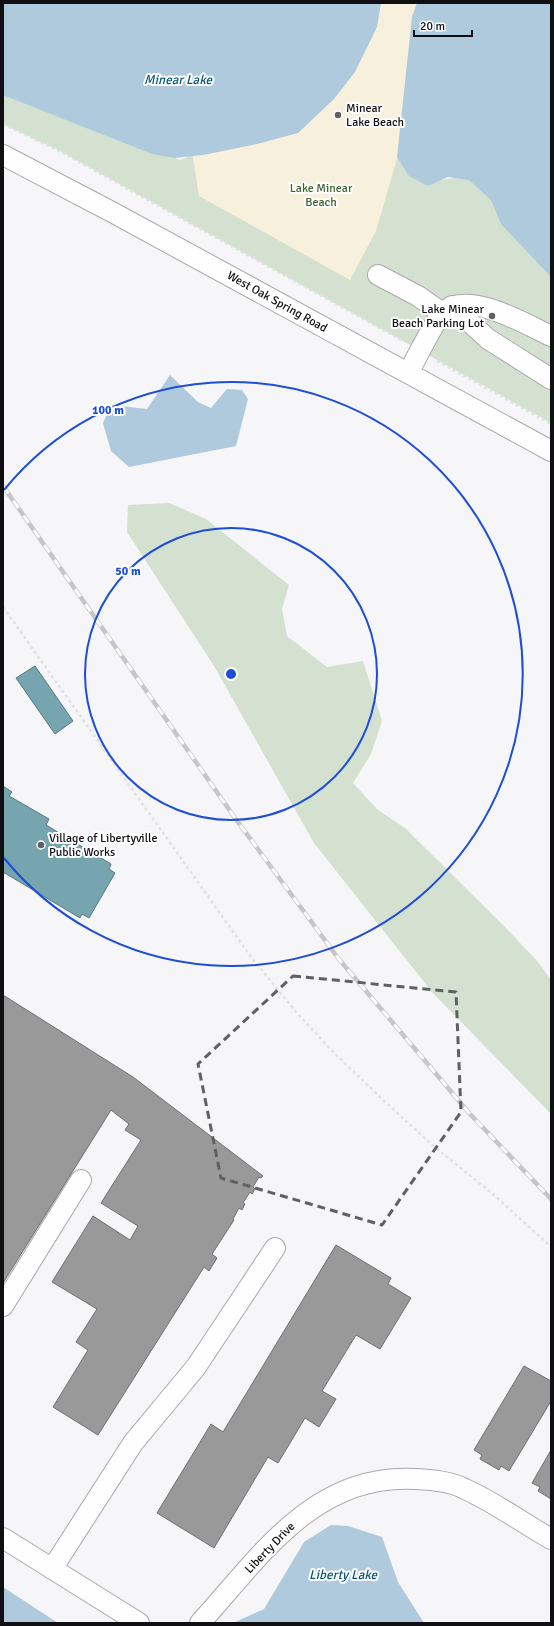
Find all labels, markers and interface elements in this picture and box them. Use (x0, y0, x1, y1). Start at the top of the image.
scale bar (414, 12, 472, 38)
text: 20 m (420, 19, 445, 34)
water label: Minear Lake (144, 72, 213, 88)
place label: Minear Lake Beach (346, 101, 404, 130)
marker: Minear Lake Beach (333, 110, 343, 120)
park label: Lake Minear Beach (290, 181, 353, 210)
street label: West Oak Spring Road (224, 268, 330, 336)
place label: Lake Minear Beach Parking Lot (392, 302, 485, 331)
marker: Lake Minear Beach Parking Lot (487, 311, 497, 321)
text: 100 m (92, 403, 124, 418)
text: 50 m (115, 564, 141, 579)
centre of rings (224, 667, 238, 681)
place label: Village of Libertyville Public Works (49, 831, 157, 860)
marker: Village of Libertyville Public Works (36, 840, 46, 850)
street label: Liberty Drive (242, 1519, 298, 1577)
water label: Liberty Lake (309, 1567, 379, 1583)

